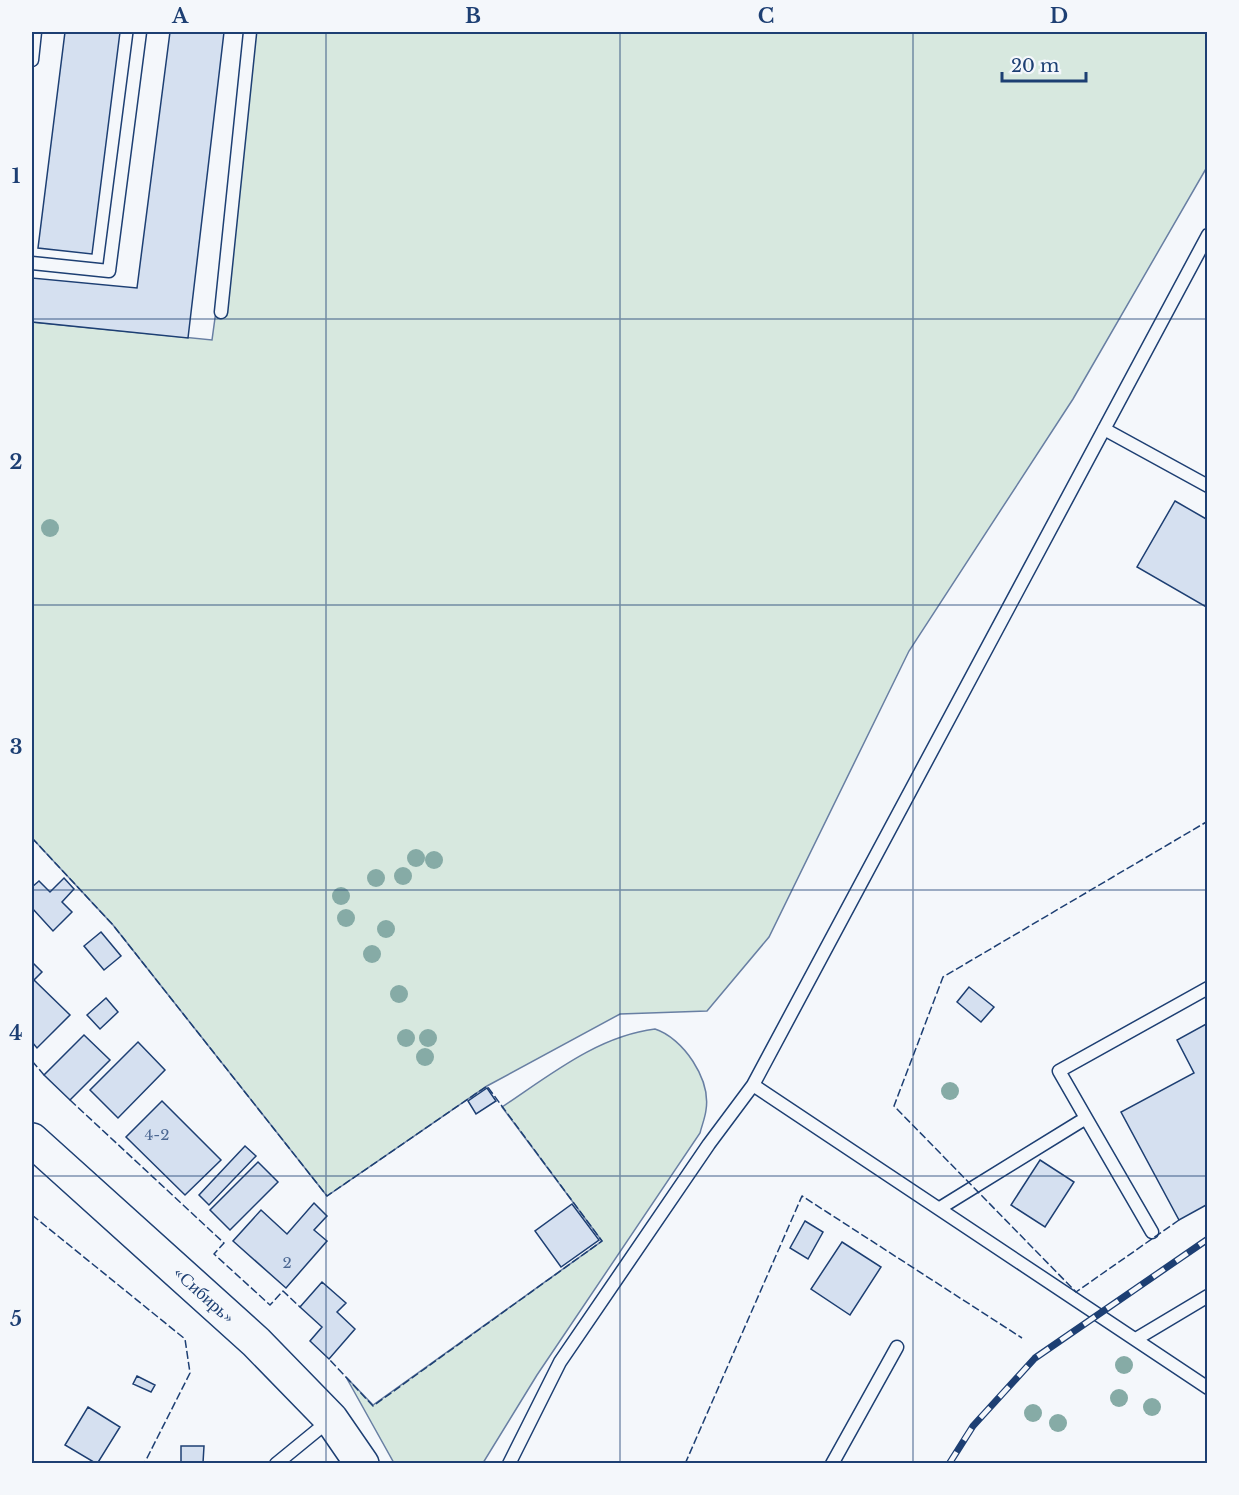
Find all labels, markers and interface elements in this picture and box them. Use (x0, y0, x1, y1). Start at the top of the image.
text: A (171, 4, 189, 28)
text: B (465, 4, 481, 28)
text: C (758, 4, 774, 28)
text: D (1050, 4, 1068, 28)
scale bar (1002, 45, 1086, 83)
text: 20 m (1011, 55, 1059, 77)
text: 1 (12, 164, 21, 188)
text: 2 (9, 450, 23, 474)
text: 3 (10, 735, 22, 759)
text: 4 (9, 1021, 23, 1045)
house number: 4-2 (145, 1125, 169, 1144)
house number: 2 (282, 1253, 292, 1272)
street label: «Сибирь» (169, 1262, 239, 1328)
text: 5 (10, 1307, 22, 1331)

